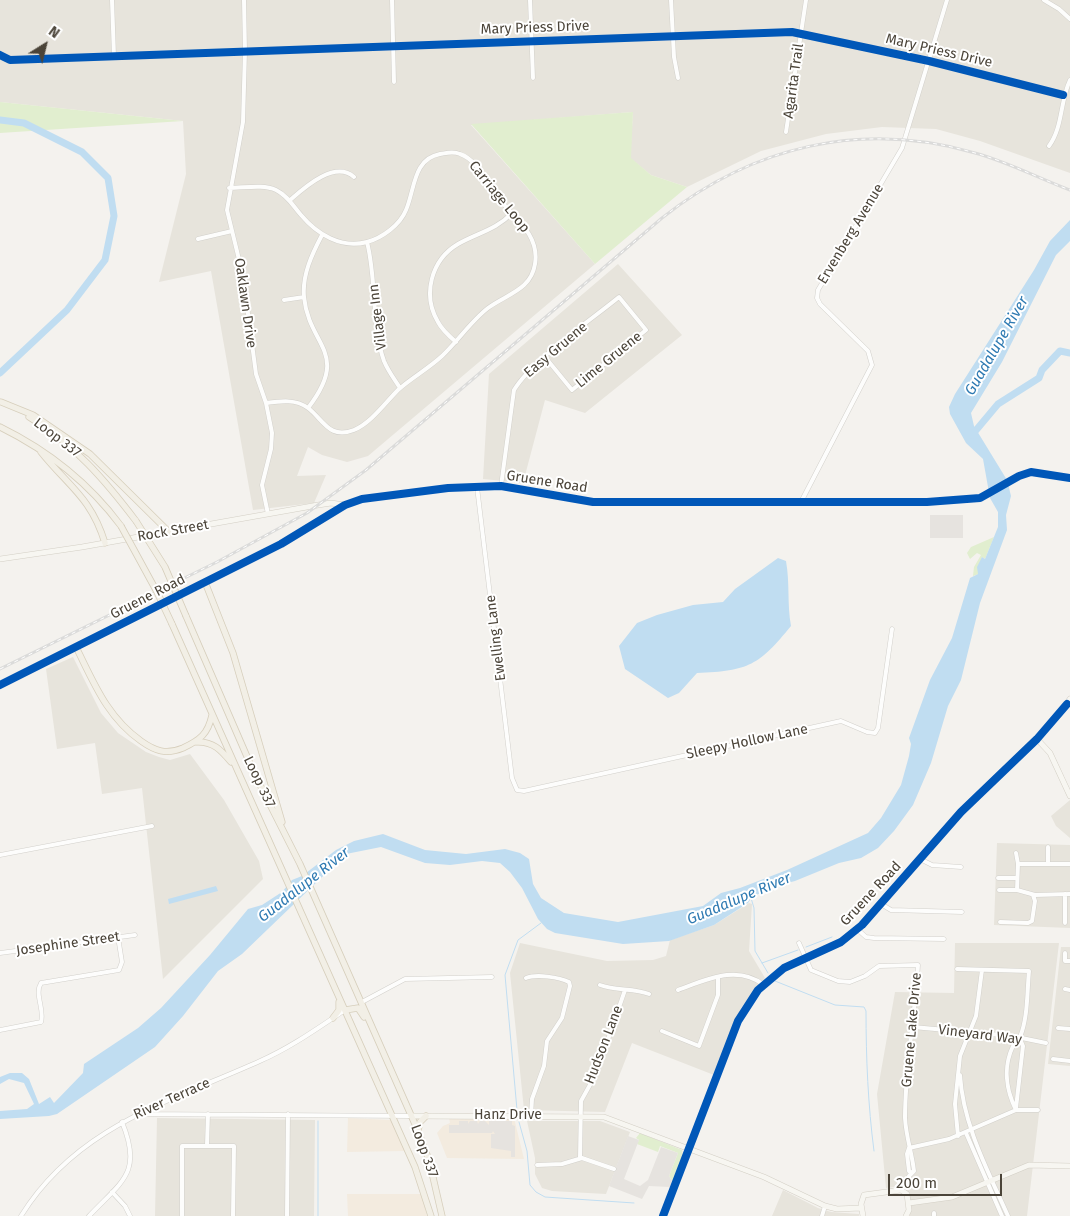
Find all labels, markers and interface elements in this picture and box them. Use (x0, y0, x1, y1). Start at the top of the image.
street label: Mary Priess Drive (480, 18, 590, 38)
north arrow (20, 20, 70, 70)
text: N (45, 23, 63, 42)
street label: Mary Priess Drive (884, 31, 994, 71)
street label: Agarita Trail (780, 42, 808, 120)
street label: Carriage Loop (465, 158, 533, 236)
street label: Ervenberg Avenue (814, 181, 888, 287)
street label: Oaklawn Drive (230, 257, 260, 349)
street label: Village Inn (366, 283, 390, 351)
water label: Guadalupe River (961, 293, 1033, 399)
street label: Easy Gruene (521, 319, 591, 381)
street label: Lime Gruene (573, 328, 645, 392)
street label: Loop 337 (30, 415, 84, 461)
street label: Gruene Road (505, 467, 589, 497)
street label: Rock Street (136, 516, 210, 546)
street label: Gruene Road (108, 571, 188, 623)
street label: Ewelling Lane (482, 594, 510, 682)
street label: Sleepy Hollow Lane (685, 721, 809, 763)
street label: Loop 337 (239, 754, 279, 810)
water label: Guadalupe River (255, 844, 353, 926)
street label: Gruene Road (837, 858, 905, 930)
water label: Guadalupe River (684, 869, 794, 929)
street label: Josephine Street (15, 928, 121, 960)
street label: Gruene Lake Drive (899, 972, 925, 1088)
street label: Hudson Lane (581, 1003, 627, 1087)
street label: Vineyard Way (937, 1022, 1023, 1048)
street label: River Terrace (131, 1075, 213, 1123)
street label: Hanz Drive (474, 1107, 542, 1123)
street label: Loop 337 (407, 1122, 441, 1180)
scale bar (890, 1164, 1004, 1196)
text: 200 m (896, 1174, 937, 1192)

